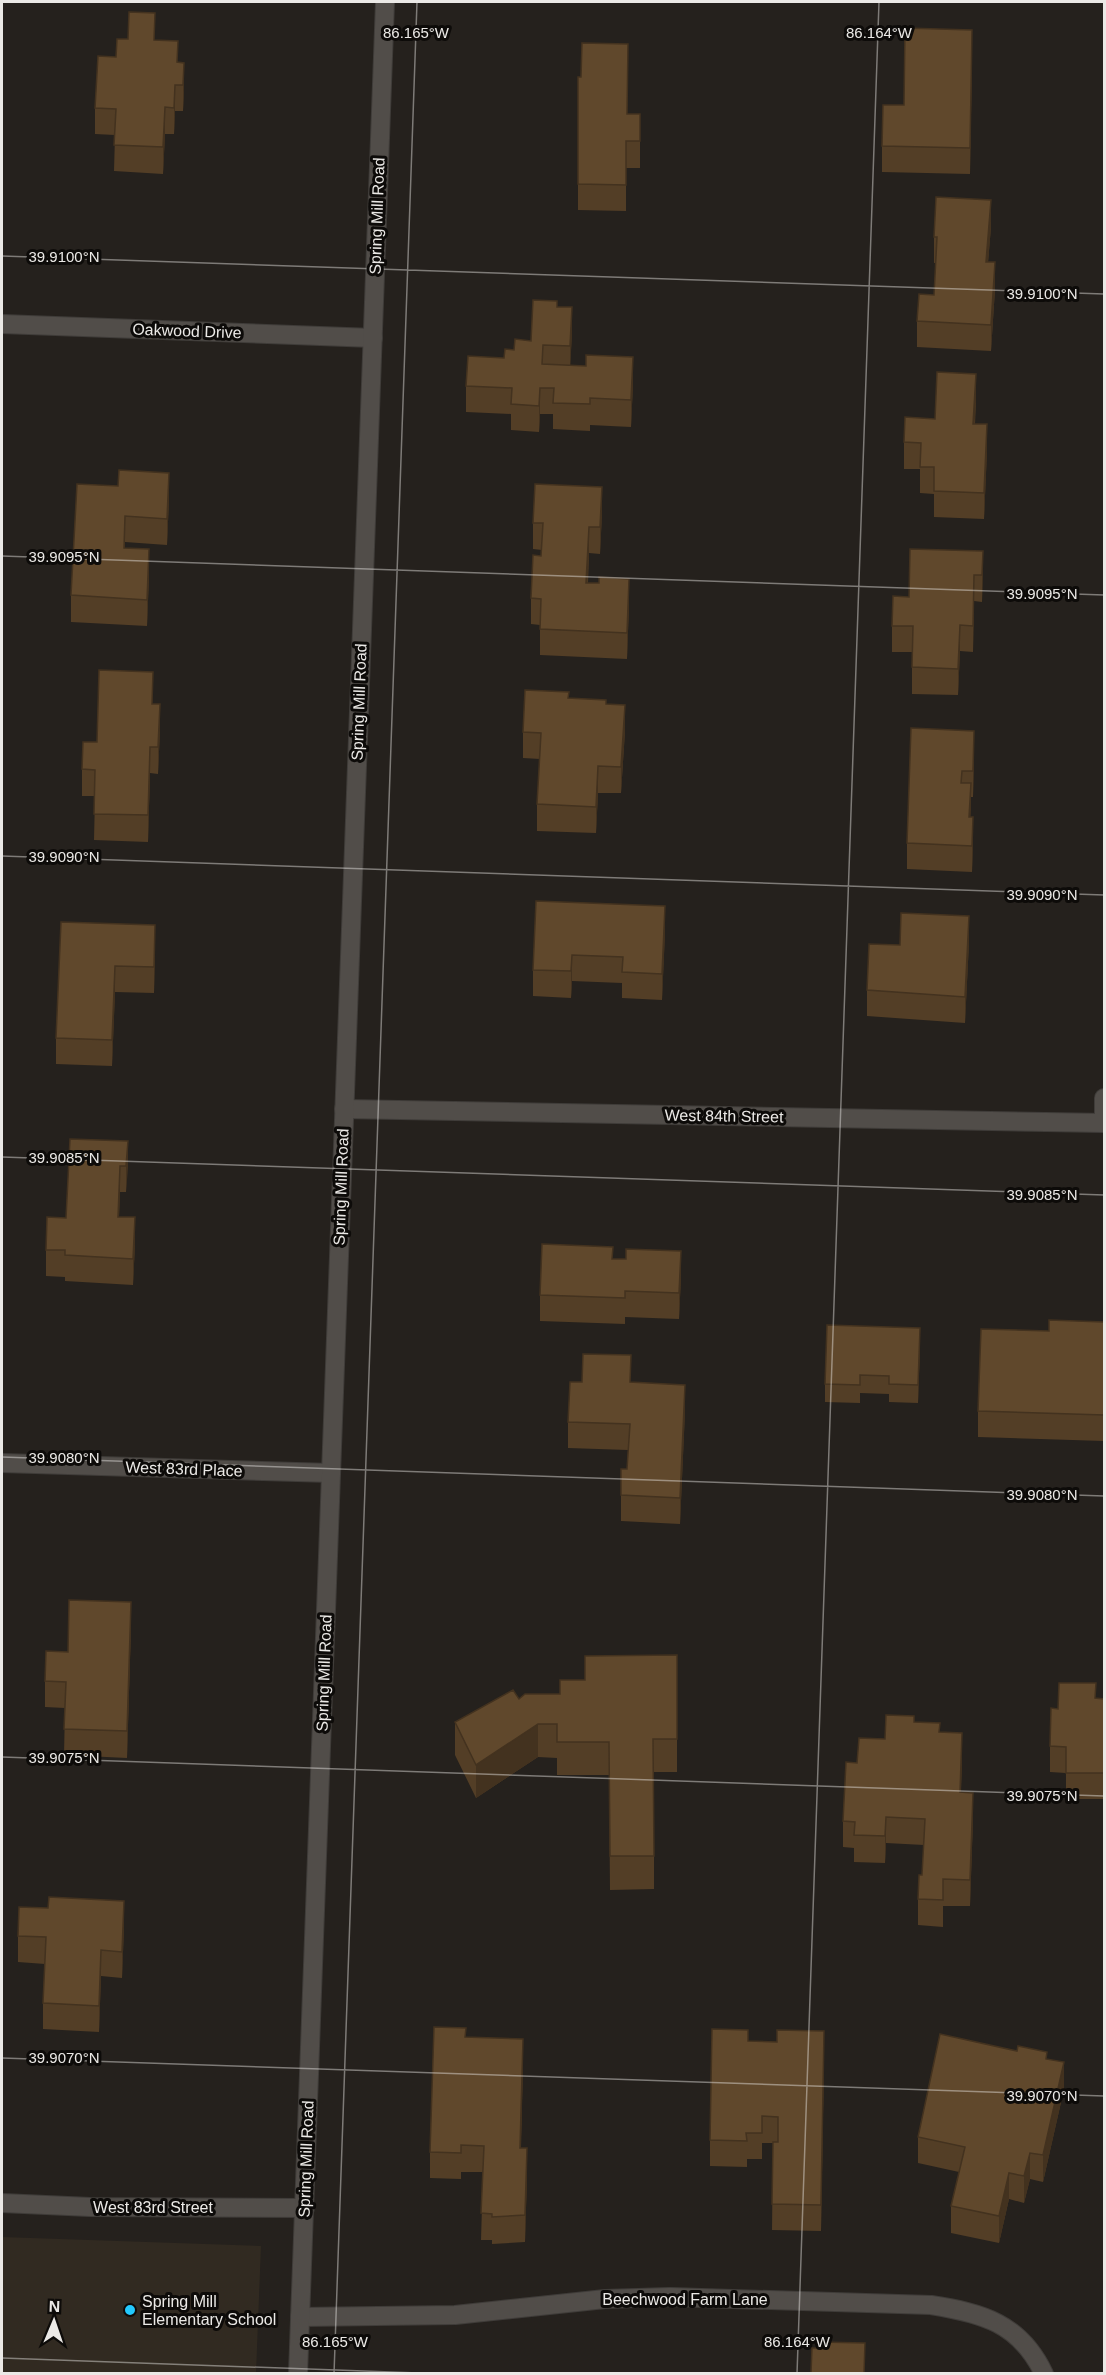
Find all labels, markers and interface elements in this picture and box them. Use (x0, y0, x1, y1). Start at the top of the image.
text: 86.165°W (383, 24, 450, 41)
text: 86.164°W (846, 24, 913, 41)
street label: Spring Mill Road (366, 157, 388, 275)
text: 39.9100°N (28, 248, 100, 265)
text: 39.9100°N (1006, 285, 1078, 302)
street label: Oakwood Drive (132, 321, 242, 341)
text: 39.9095°N (28, 548, 100, 565)
text: 39.9095°N (1006, 585, 1078, 602)
street label: Spring Mill Road (348, 643, 370, 761)
text: 39.9090°N (28, 848, 100, 865)
text: 39.9090°N (1006, 886, 1078, 903)
street label: West 84th Street (664, 1106, 784, 1126)
street label: Spring Mill Road (330, 1128, 352, 1246)
text: 39.9085°N (28, 1149, 100, 1166)
text: 39.9085°N (1006, 1186, 1078, 1203)
text: 39.9080°N (28, 1449, 100, 1466)
street label: West 83rd Place (125, 1458, 243, 1480)
text: 39.9080°N (1006, 1486, 1078, 1503)
street label: Spring Mill Road (313, 1614, 335, 1732)
text: 39.9075°N (28, 1749, 100, 1766)
text: 39.9075°N (1006, 1787, 1078, 1804)
text: 39.9070°N (28, 2049, 100, 2066)
text: 39.9070°N (1006, 2087, 1078, 2104)
street label: Spring Mill Road (295, 2100, 317, 2218)
street label: West 83rd Street (93, 2199, 213, 2216)
north arrow (24, 2291, 84, 2351)
street label: Beechwood Farm Lane (602, 2291, 768, 2308)
place label: Spring Mill Elementary School (142, 2293, 276, 2328)
text: N (48, 2298, 61, 2315)
marker: Spring Mill Elementary School (123, 2303, 137, 2317)
text: 86.165°W (302, 2333, 369, 2350)
text: 86.164°W (764, 2333, 831, 2350)

